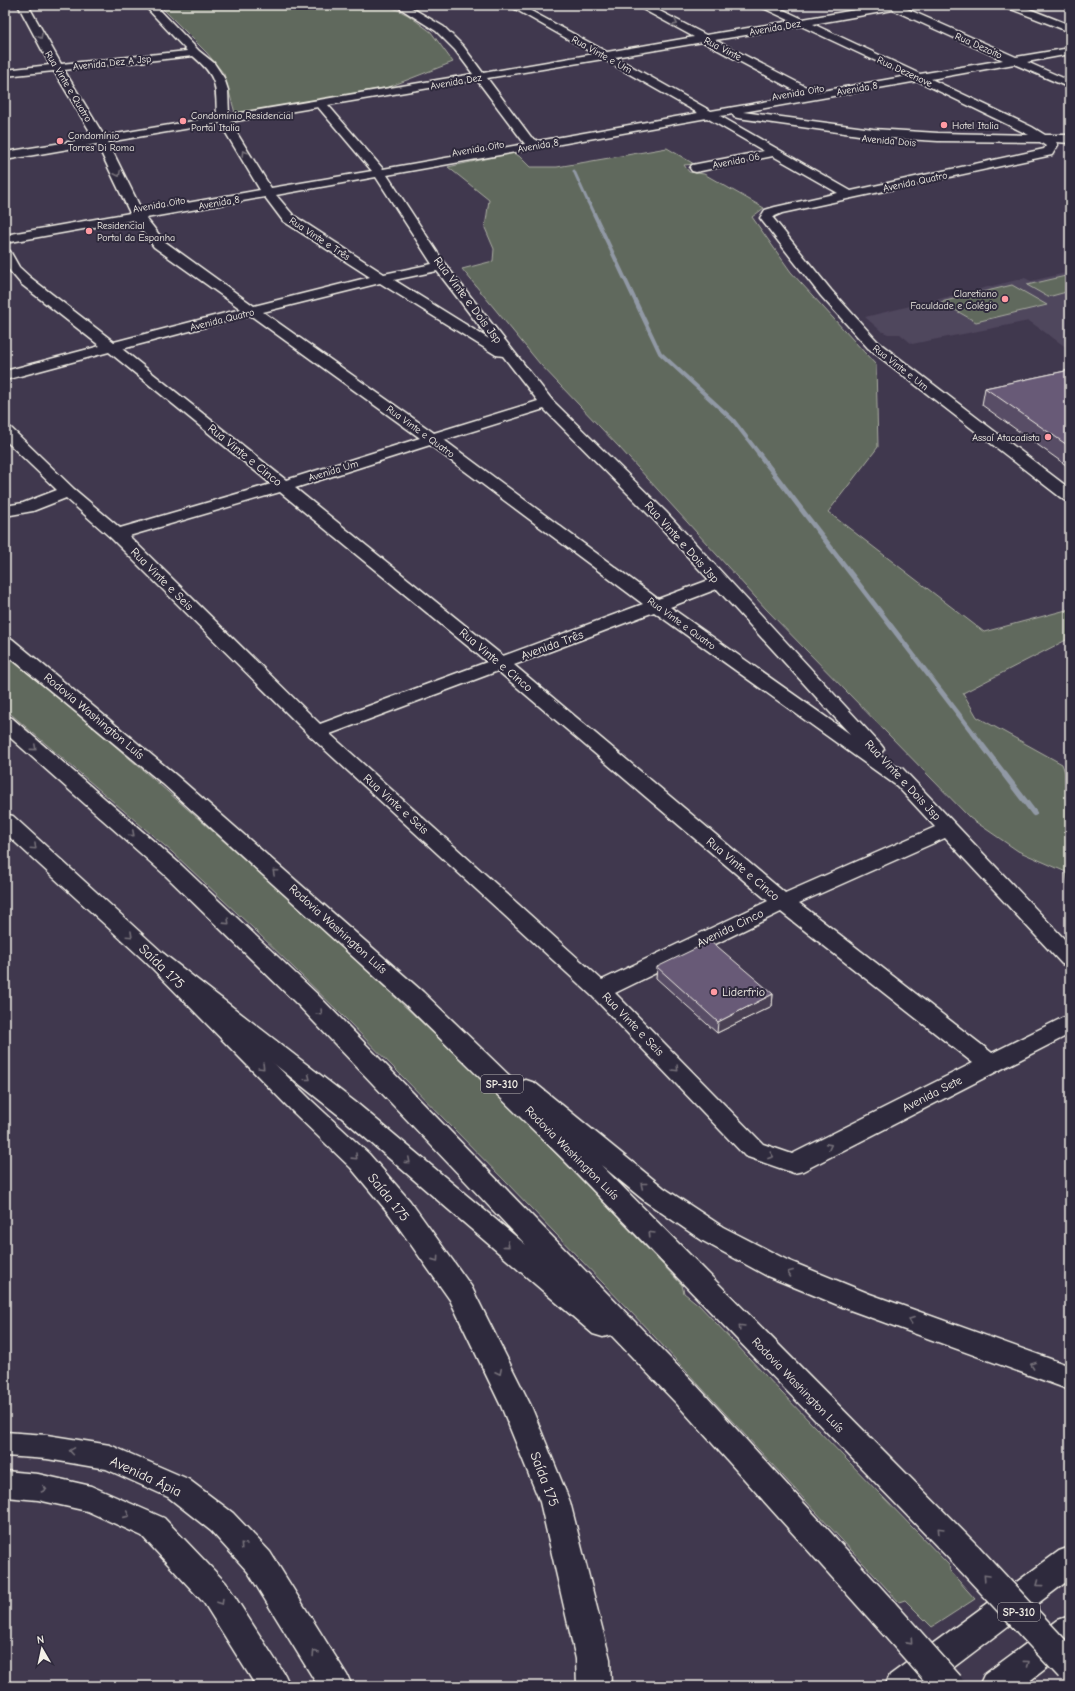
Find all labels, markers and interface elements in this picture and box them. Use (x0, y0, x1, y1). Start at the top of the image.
street label: Avenida Dez (749, 17, 802, 38)
one-way arrow (671, 18, 678, 26)
street label: Rua Dezoito (953, 30, 1004, 62)
one-way arrow (35, 32, 42, 39)
street label: Rua Vinte e Um (569, 33, 634, 76)
street label: Rua Vinte (702, 34, 743, 63)
street label: Rua Vinte e Quatro (42, 49, 94, 124)
street label: Avenida Dez A Jsp (72, 53, 152, 73)
street label: Rua Dezenove (875, 54, 934, 90)
street label: Avenida Dez (430, 71, 483, 92)
street label: Avenida 8 (836, 79, 879, 99)
street label: Avenida Oito (771, 82, 825, 103)
place label: Condominio Residencial Portal Italia (191, 110, 293, 134)
marker: Condominio Residencial Portal Italia (178, 116, 188, 126)
marker: Hotel Italia (939, 120, 949, 130)
place label: Hotel Italia (952, 120, 999, 132)
place label: Condomínio Torres Di Roma (68, 130, 134, 154)
street label: Avenida Dois (861, 133, 917, 149)
marker: Condomínio Torres Di Roma (55, 136, 65, 146)
street label: Avenida 8 (517, 136, 560, 156)
street label: Avenida Oito (451, 138, 505, 159)
one-way arrow (241, 150, 249, 157)
street label: Avenida 06 (712, 151, 761, 171)
street label: Avenida Quatro (882, 169, 949, 195)
one-way arrow (113, 170, 121, 178)
street label: Avenida 8 (198, 193, 241, 213)
street label: Avenida Oito (132, 194, 186, 215)
street label: Rua Vinte e Três (287, 215, 352, 263)
place label: Residencial Portal da Espanha (97, 220, 175, 244)
marker: Residencial Portal da Espanha (84, 226, 94, 236)
street label: Rua Vinte e Dois Jsp (431, 254, 505, 346)
place label: Claretiano Faculdade e Colégio (911, 288, 997, 312)
marker: Claretiano Faculdade e Colégio (1000, 294, 1010, 304)
street label: Avenida Quatro (189, 306, 256, 334)
street label: Rua Vinte e Um (870, 342, 931, 393)
street label: Rua Vinte e Quatro (384, 403, 457, 461)
street label: Rua Vinte e Cinco (205, 421, 285, 489)
place label: Assaí Atacadista (972, 432, 1040, 444)
marker: Assaí Atacadista (1043, 432, 1053, 442)
street label: Avenida Um (307, 458, 360, 484)
street label: Rua Vinte e Dois Jsp (642, 498, 722, 586)
street label: Rua Vinte e Seis (128, 545, 196, 613)
street label: Rua Vinte e Quatro (645, 595, 718, 653)
street label: Rua Vinte e Cinco (457, 625, 535, 695)
street label: Avenida Três (519, 627, 585, 663)
street label: Rodovia Washington Luís (41, 670, 147, 762)
street label: Rua Vinte e Dois Jsp (862, 737, 944, 823)
one-way arrow (30, 743, 37, 750)
street label: Rua Vinte e Seis (361, 771, 431, 837)
one-way arrow (128, 829, 135, 836)
street label: Rua Vinte e Cinco (704, 834, 782, 904)
one-way arrow (29, 843, 37, 850)
one-way arrow (272, 870, 279, 877)
street label: Rodovia Washington Luís (286, 881, 390, 977)
street label: Avenida Cinco (694, 906, 766, 950)
one-way arrow (222, 917, 230, 925)
one-way arrow (125, 931, 132, 938)
street label: Saída 175 (135, 940, 188, 992)
place label: Liderfrio (722, 985, 765, 999)
marker: Liderfrio (709, 987, 719, 997)
street label: Rua Vinte e Seis (599, 989, 667, 1059)
one-way arrow (315, 1008, 323, 1016)
one-way arrow (257, 1062, 265, 1070)
one-way arrow (671, 1064, 679, 1072)
street label: Avenida Sete (900, 1073, 964, 1115)
one-way arrow (303, 1074, 310, 1081)
road number: SP-310 (481, 1075, 523, 1093)
street label: Rodovia Washington Luís (522, 1103, 622, 1203)
one-way arrow (824, 1144, 832, 1151)
one-way arrow (767, 1151, 774, 1160)
one-way arrow (350, 1152, 358, 1160)
one-way arrow (403, 1156, 411, 1164)
street label: Saída 175 (364, 1170, 413, 1225)
one-way arrow (641, 1183, 648, 1190)
one-way arrow (648, 1231, 656, 1239)
one-way arrow (502, 1241, 509, 1248)
one-way arrow (431, 1254, 438, 1261)
one-way arrow (787, 1270, 794, 1278)
one-way arrow (908, 1317, 915, 1325)
one-way arrow (738, 1324, 746, 1332)
street label: Rodovia Washington Luís (749, 1335, 847, 1435)
one-way arrow (1030, 1361, 1037, 1370)
one-way arrow (494, 1368, 502, 1375)
one-way arrow (69, 1447, 75, 1456)
street label: Saída 175 (526, 1449, 563, 1509)
street label: Avenida Ápia (107, 1452, 184, 1500)
one-way arrow (41, 1484, 47, 1492)
one-way arrow (122, 1510, 130, 1518)
one-way arrow (938, 1527, 945, 1535)
one-way arrow (241, 1542, 248, 1550)
one-way arrow (983, 1574, 991, 1582)
one-way arrow (1036, 1579, 1043, 1586)
one-way arrow (216, 1598, 223, 1605)
road number: SP-310 (998, 1603, 1040, 1621)
north arrow (22, 1629, 62, 1669)
text: N (36, 1633, 45, 1647)
one-way arrow (905, 1637, 912, 1645)
one-way arrow (313, 1650, 320, 1657)
one-way arrow (1023, 1661, 1030, 1668)

